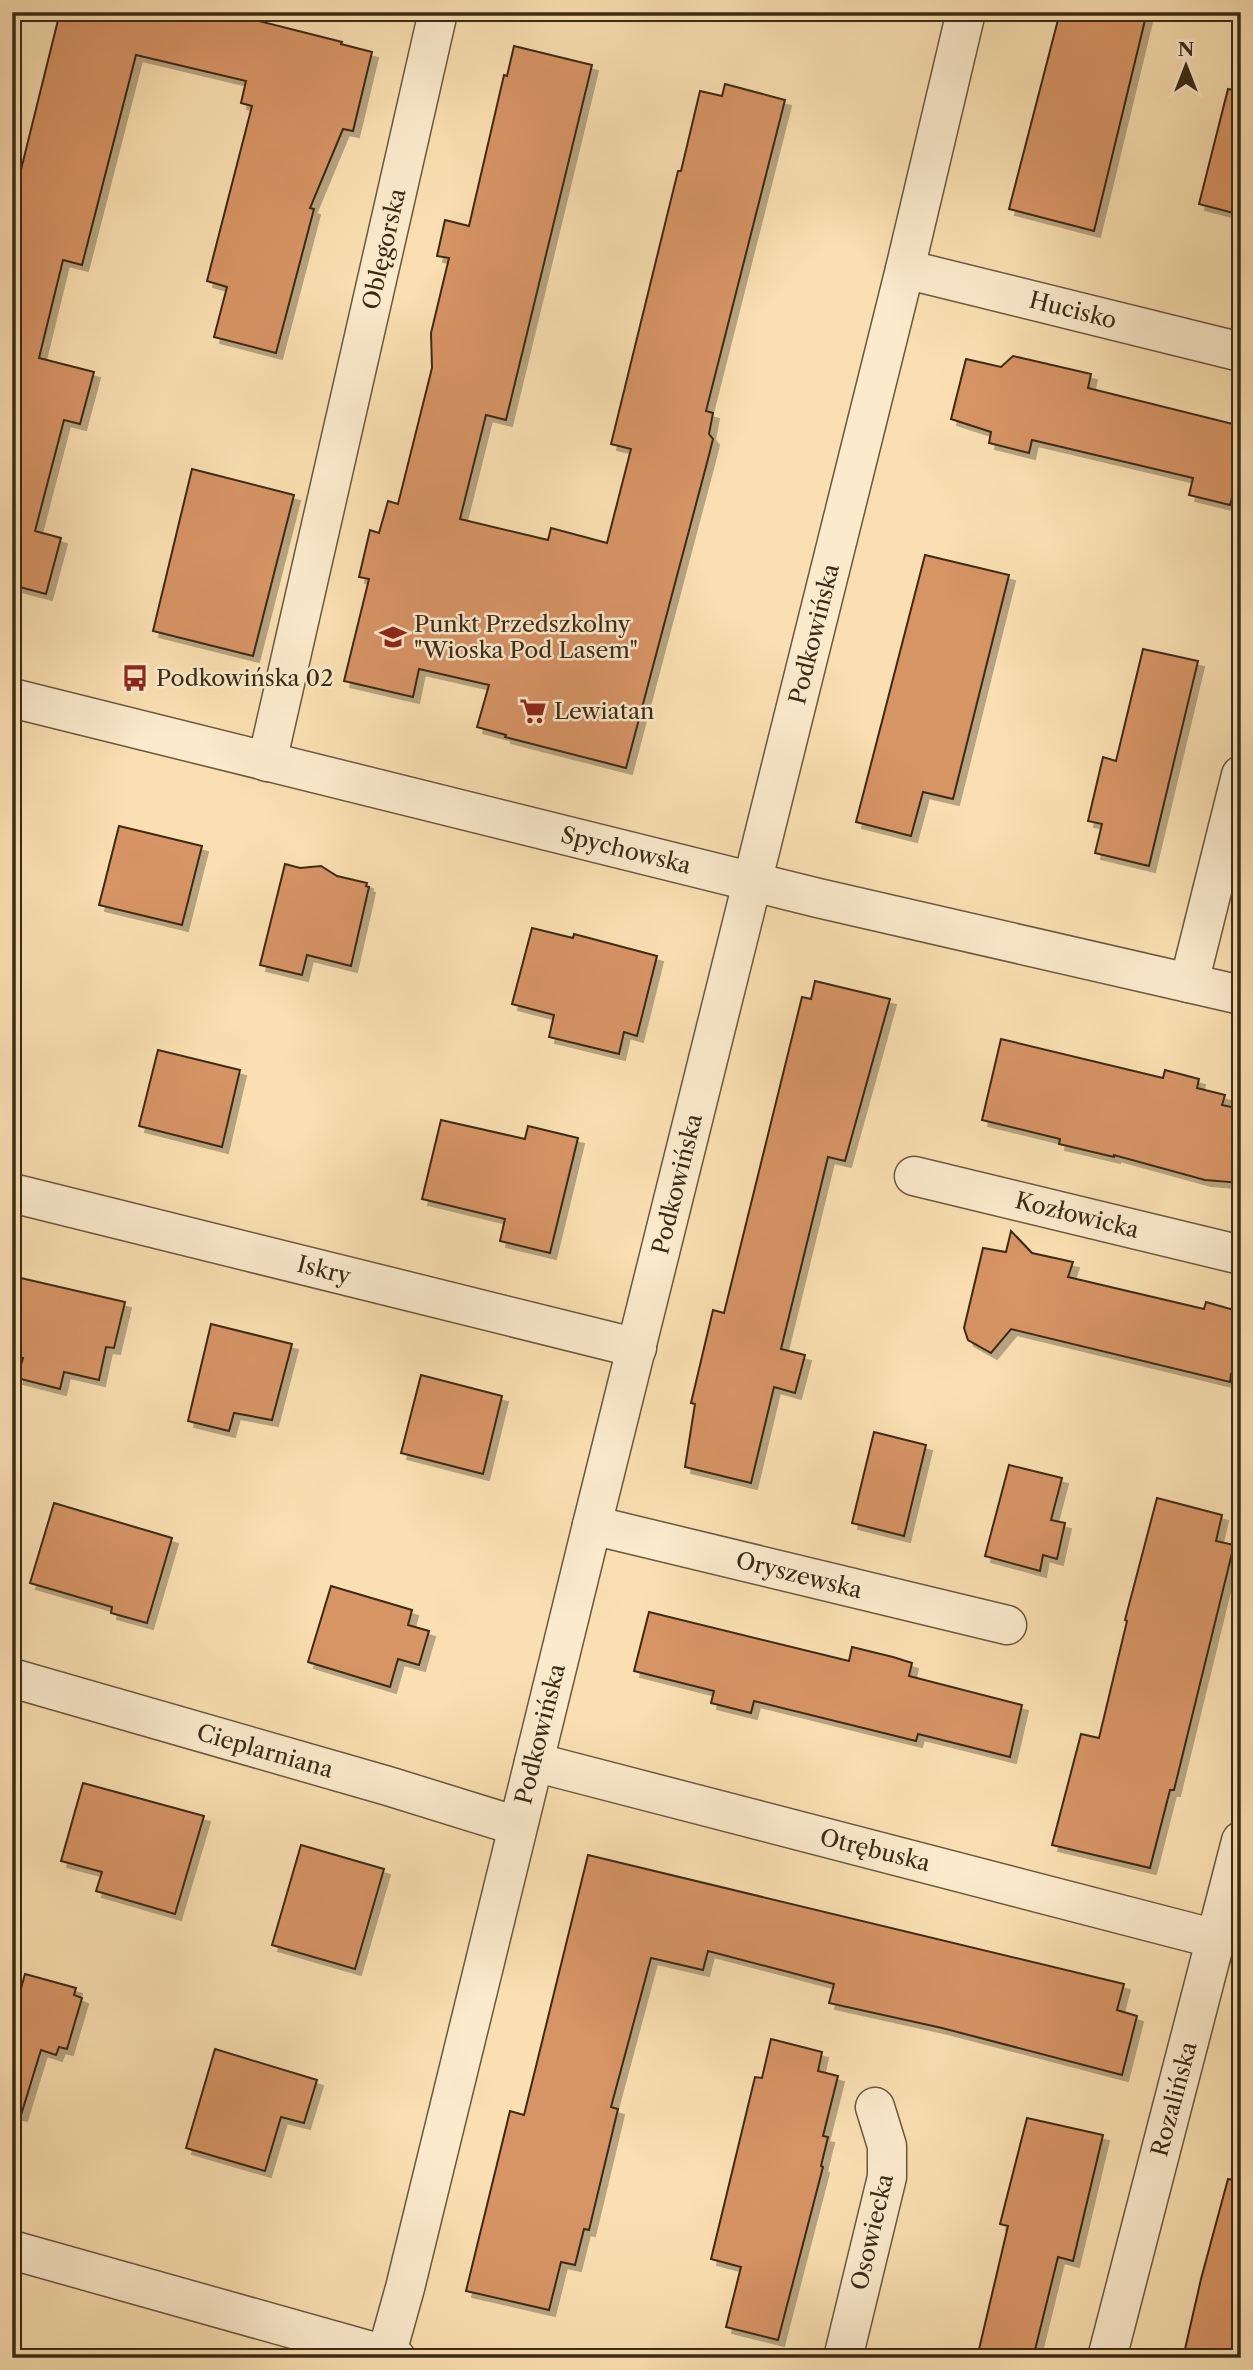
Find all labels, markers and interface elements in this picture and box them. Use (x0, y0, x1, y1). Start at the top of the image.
north arrow (1152, 32, 1222, 102)
text: N (1178, 38, 1194, 61)
street label: Oblęgorska (356, 185, 412, 312)
street label: Hucisko (1026, 286, 1120, 334)
street label: Podkowińska (783, 560, 845, 707)
place label: Punkt Przedszkolny "Wioska Pod Lasem" (414, 610, 638, 664)
school or university icon: Punkt Przedszkolny "Wioska Pod Lasem" (378, 622, 408, 652)
bus stop icon: Podkowińska 02 (120, 663, 150, 693)
place label: Podkowińska 02 (156, 664, 333, 692)
supermarket icon: Lewiatan (518, 696, 548, 726)
place label: Lewiatan (554, 697, 654, 725)
street label: Spychowska (558, 820, 695, 880)
street label: Podkowińska (646, 1110, 708, 1257)
street label: Kozłowicka (1012, 1186, 1143, 1244)
street label: Iskry (294, 1250, 354, 1290)
street label: Oryszewska (733, 1546, 866, 1604)
street label: Podkowińska (509, 1660, 571, 1807)
street label: Cieplarniana (194, 1718, 337, 1784)
street label: Otrębuska (817, 1823, 934, 1877)
street label: Rozalińska (1145, 2038, 1203, 2159)
street label: Osowiecka (845, 2170, 899, 2293)

